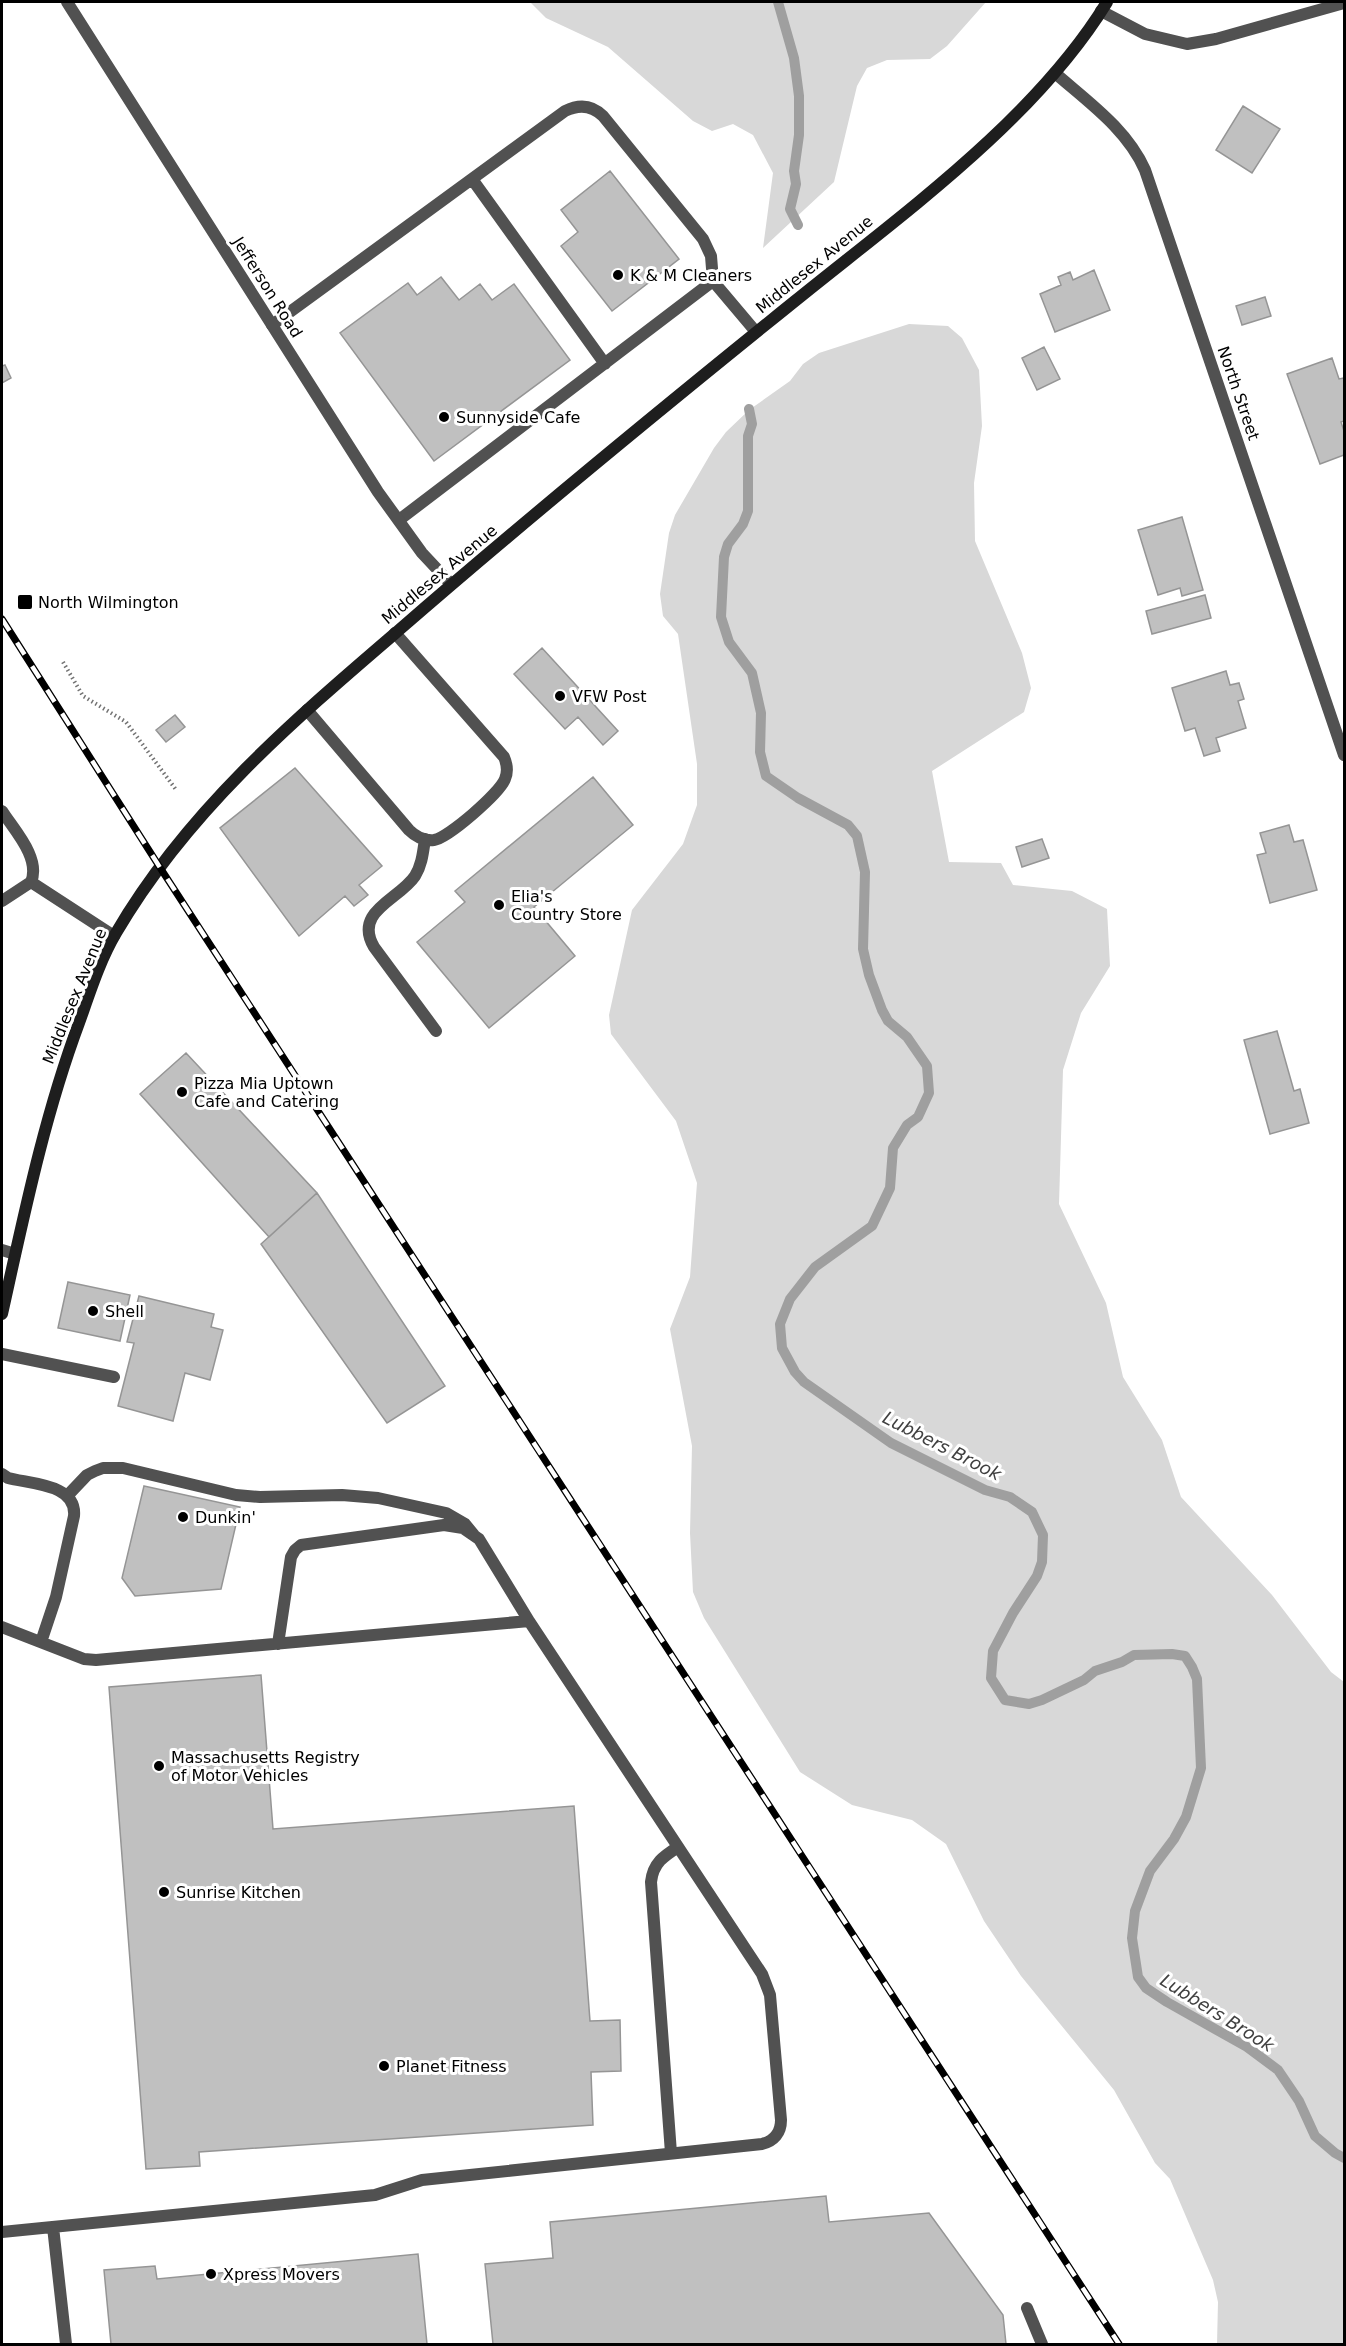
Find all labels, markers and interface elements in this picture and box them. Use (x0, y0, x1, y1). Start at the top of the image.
street label: Middlesex Avenue (752, 211, 877, 317)
street label: Jefferson Road (228, 232, 306, 341)
place label: K & M Cleaners (630, 266, 752, 285)
marker: K & M Cleaners (611, 268, 625, 282)
street label: North Street (1214, 344, 1264, 443)
place label: Sunnyside Cafe (456, 408, 580, 427)
marker: Sunnyside Cafe (437, 410, 451, 424)
street label: Middlesex Avenue (378, 521, 501, 628)
marker: North Wilmington (16, 593, 34, 611)
place label: North Wilmington (38, 593, 179, 612)
place label: VFW Post (572, 687, 647, 706)
marker: VFW Post (553, 689, 567, 703)
place label: Elia's Country Store (511, 887, 622, 924)
marker: Elia's Country Store (492, 898, 506, 912)
street label: Middlesex Avenue (39, 926, 110, 1067)
place label: Pizza Mia Uptown Cafe and Catering (194, 1074, 339, 1111)
marker: Pizza Mia Uptown Cafe and Catering (175, 1085, 189, 1099)
place label: Shell (105, 1302, 144, 1321)
marker: Shell (86, 1304, 100, 1318)
water label: Lubbers Brook (880, 1407, 1006, 1485)
place label: Dunkin' (195, 1508, 256, 1527)
marker: Dunkin' (176, 1510, 190, 1524)
place label: Massachusetts Registry of Motor Vehicles (171, 1748, 360, 1785)
marker: Massachusetts Registry of Motor Vehicles (152, 1759, 166, 1773)
place label: Sunrise Kitchen (176, 1883, 301, 1902)
marker: Sunrise Kitchen (157, 1885, 171, 1899)
water label: Lubbers Brook (1157, 1969, 1279, 2057)
place label: Planet Fitness (396, 2057, 507, 2076)
marker: Planet Fitness (377, 2059, 391, 2073)
place label: Xpress Movers (223, 2265, 340, 2284)
marker: Xpress Movers (204, 2267, 218, 2281)

